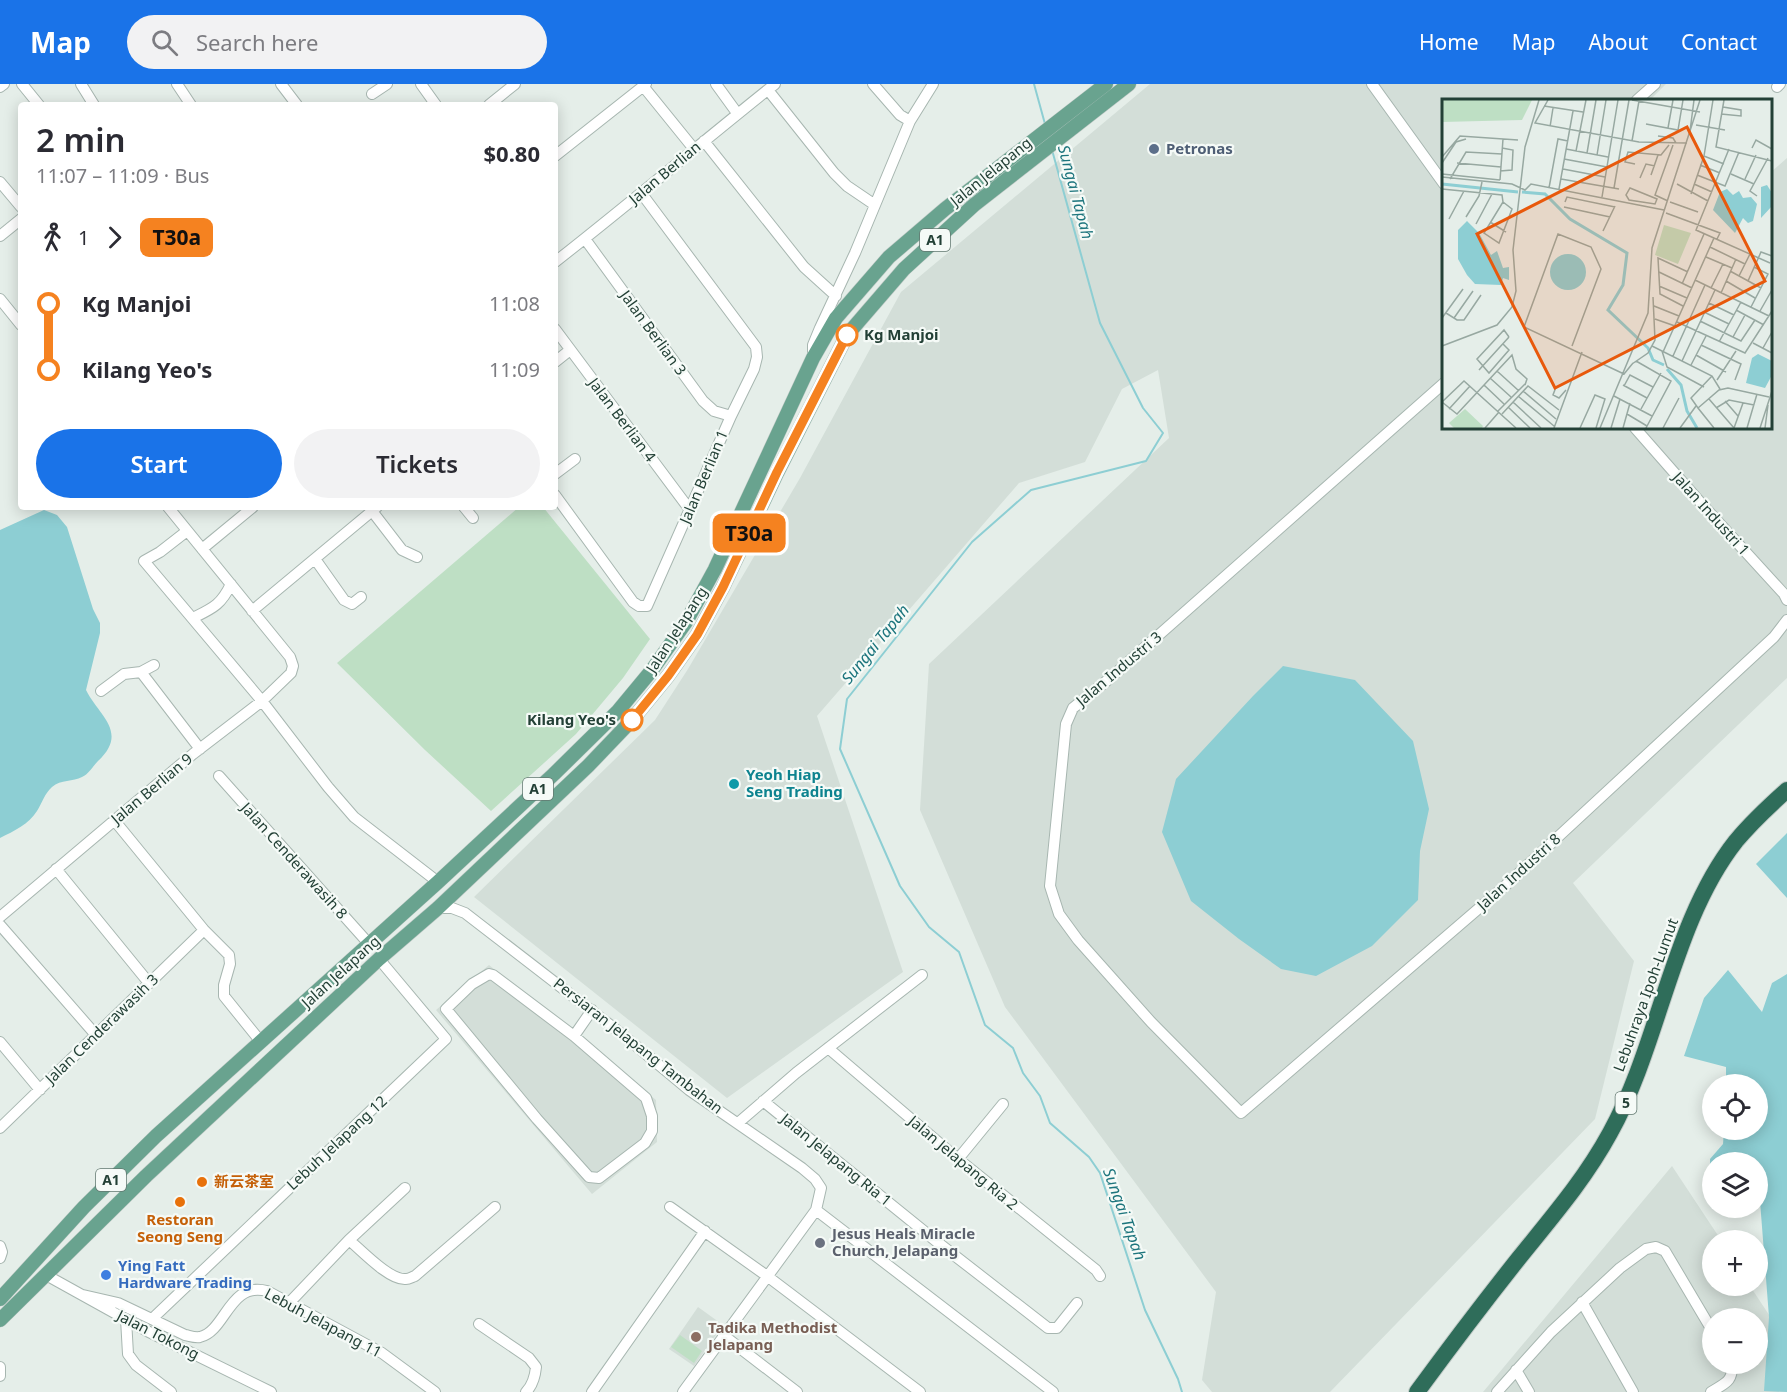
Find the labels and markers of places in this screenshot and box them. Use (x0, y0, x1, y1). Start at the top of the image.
place label: Petronas (1166, 138, 1233, 158)
marker: Petronas (1147, 142, 1161, 156)
marker: Kg Manjoi (836, 324, 858, 346)
place label: Kg Manjoi (864, 324, 939, 344)
place label: Kilang Yeo's (527, 709, 616, 729)
marker: Kilang Yeo's (621, 709, 643, 731)
place label: Yeoh Hiap Seng Trading (746, 764, 843, 801)
marker: Yeoh Hiap Seng Trading (727, 777, 741, 791)
place label: 新云茶室 (214, 1171, 274, 1191)
marker: 新云茶室 (195, 1175, 209, 1189)
marker: Restoran Seong Seng (173, 1195, 187, 1209)
place label: Restoran Seong Seng (137, 1209, 223, 1246)
place label: Jesus Heals Miracle Church, Jelapang (830, 1223, 975, 1260)
marker: Jesus Heals Miracle Church, Jelapang (813, 1236, 827, 1250)
place label: Ying Fatt Hardware Trading (118, 1255, 252, 1292)
marker: Ying Fatt Hardware Trading (99, 1268, 113, 1282)
place label: Tadika Methodist Jelapang (706, 1317, 838, 1354)
marker: Tadika Methodist Jelapang (689, 1330, 703, 1344)

